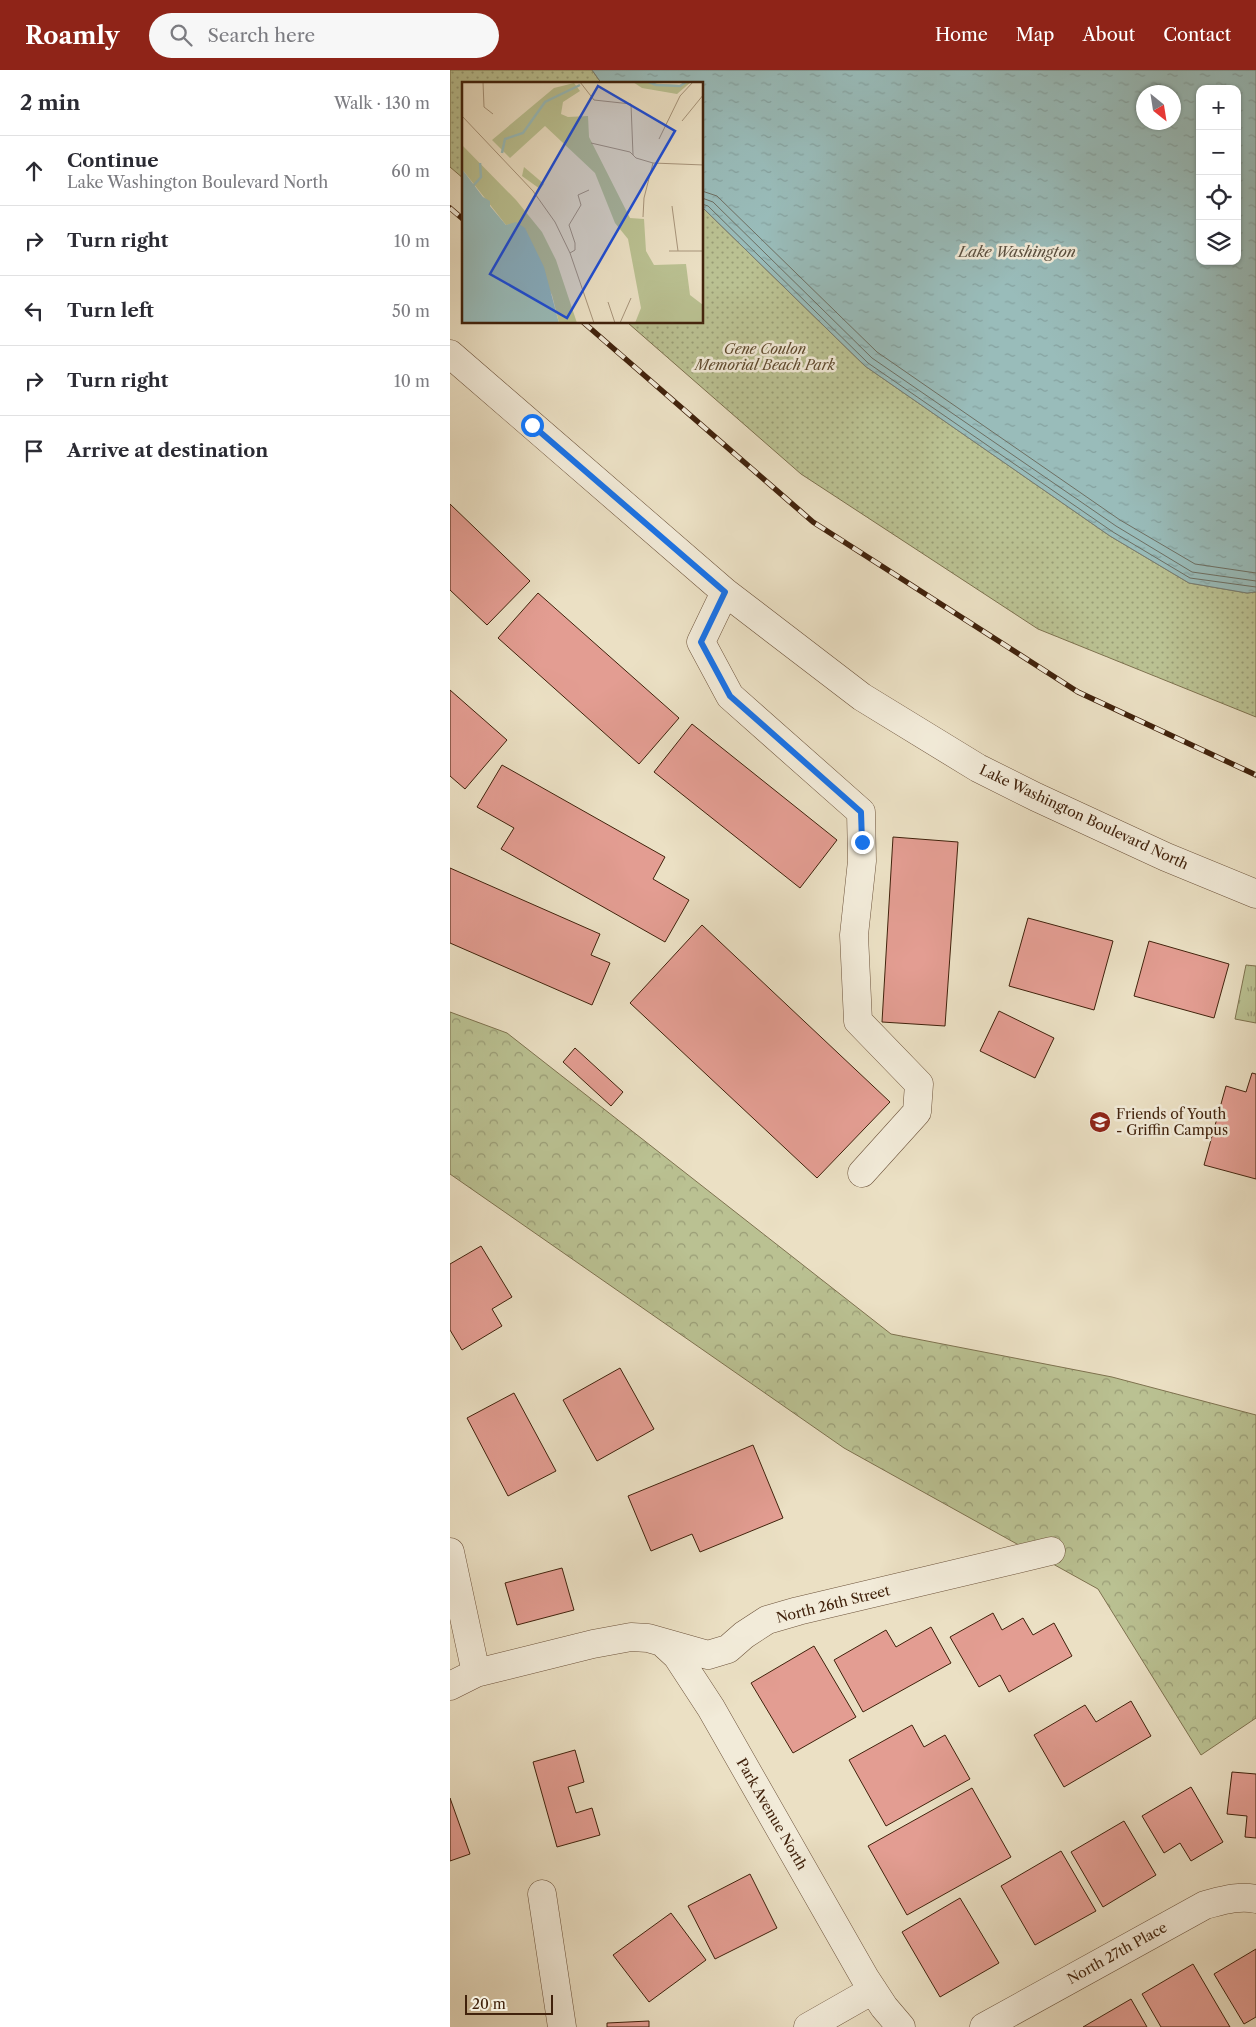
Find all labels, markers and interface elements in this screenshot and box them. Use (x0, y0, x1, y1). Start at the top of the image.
search box (149, 13, 499, 58)
text: Roamly (25, 21, 119, 50)
icon: search (167, 21, 195, 49)
text: Search here (207, 24, 315, 47)
text: Home (935, 24, 988, 46)
text: Map (1016, 24, 1054, 46)
text: About (1082, 24, 1135, 46)
text: Contact (1163, 24, 1231, 46)
inset map (462, 82, 704, 324)
north arrow (1136, 85, 1181, 130)
map controls (1196, 85, 1241, 265)
button: + (1196, 85, 1241, 130)
text: 2 min (20, 90, 80, 115)
text: Walk · 130 m (334, 93, 430, 113)
button: − (1196, 130, 1241, 175)
text: Continue (67, 149, 159, 172)
icon: ahead (20, 157, 48, 185)
text: 60 m (391, 161, 430, 181)
text: Lake Washington Boulevard North (67, 172, 328, 192)
button: locate (1196, 175, 1241, 220)
button: layers (1196, 220, 1241, 265)
icon: right (20, 227, 48, 255)
text: Turn right (67, 229, 168, 252)
text: 10 m (394, 231, 430, 251)
water label: Lake Washington (957, 242, 1076, 261)
icon: left (20, 297, 48, 325)
text: Turn left (67, 299, 154, 322)
text: 50 m (392, 301, 430, 321)
park label: Gene Coulon Memorial Beach Park (693, 340, 836, 374)
icon: right (20, 367, 48, 395)
text: Turn right (67, 369, 168, 392)
text: 10 m (394, 371, 430, 391)
route start (521, 414, 544, 437)
icon: arrive (20, 437, 48, 465)
text: Arrive at destination (67, 439, 268, 462)
street label: Lake Washington Boulevard North (977, 761, 1192, 874)
route end (851, 831, 874, 854)
place label: Friends of Youth - Griffin Campus (1116, 1105, 1228, 1139)
school or university icon: Friends of Youth - Griffin Campus (1088, 1110, 1112, 1134)
street label: North 26th Street (774, 1581, 892, 1627)
street label: Park Avenue North (733, 1755, 811, 1873)
street label: North 27th Place (1064, 1918, 1170, 1988)
scale bar (465, 1992, 552, 2015)
text: 20 m (472, 1995, 506, 2013)

